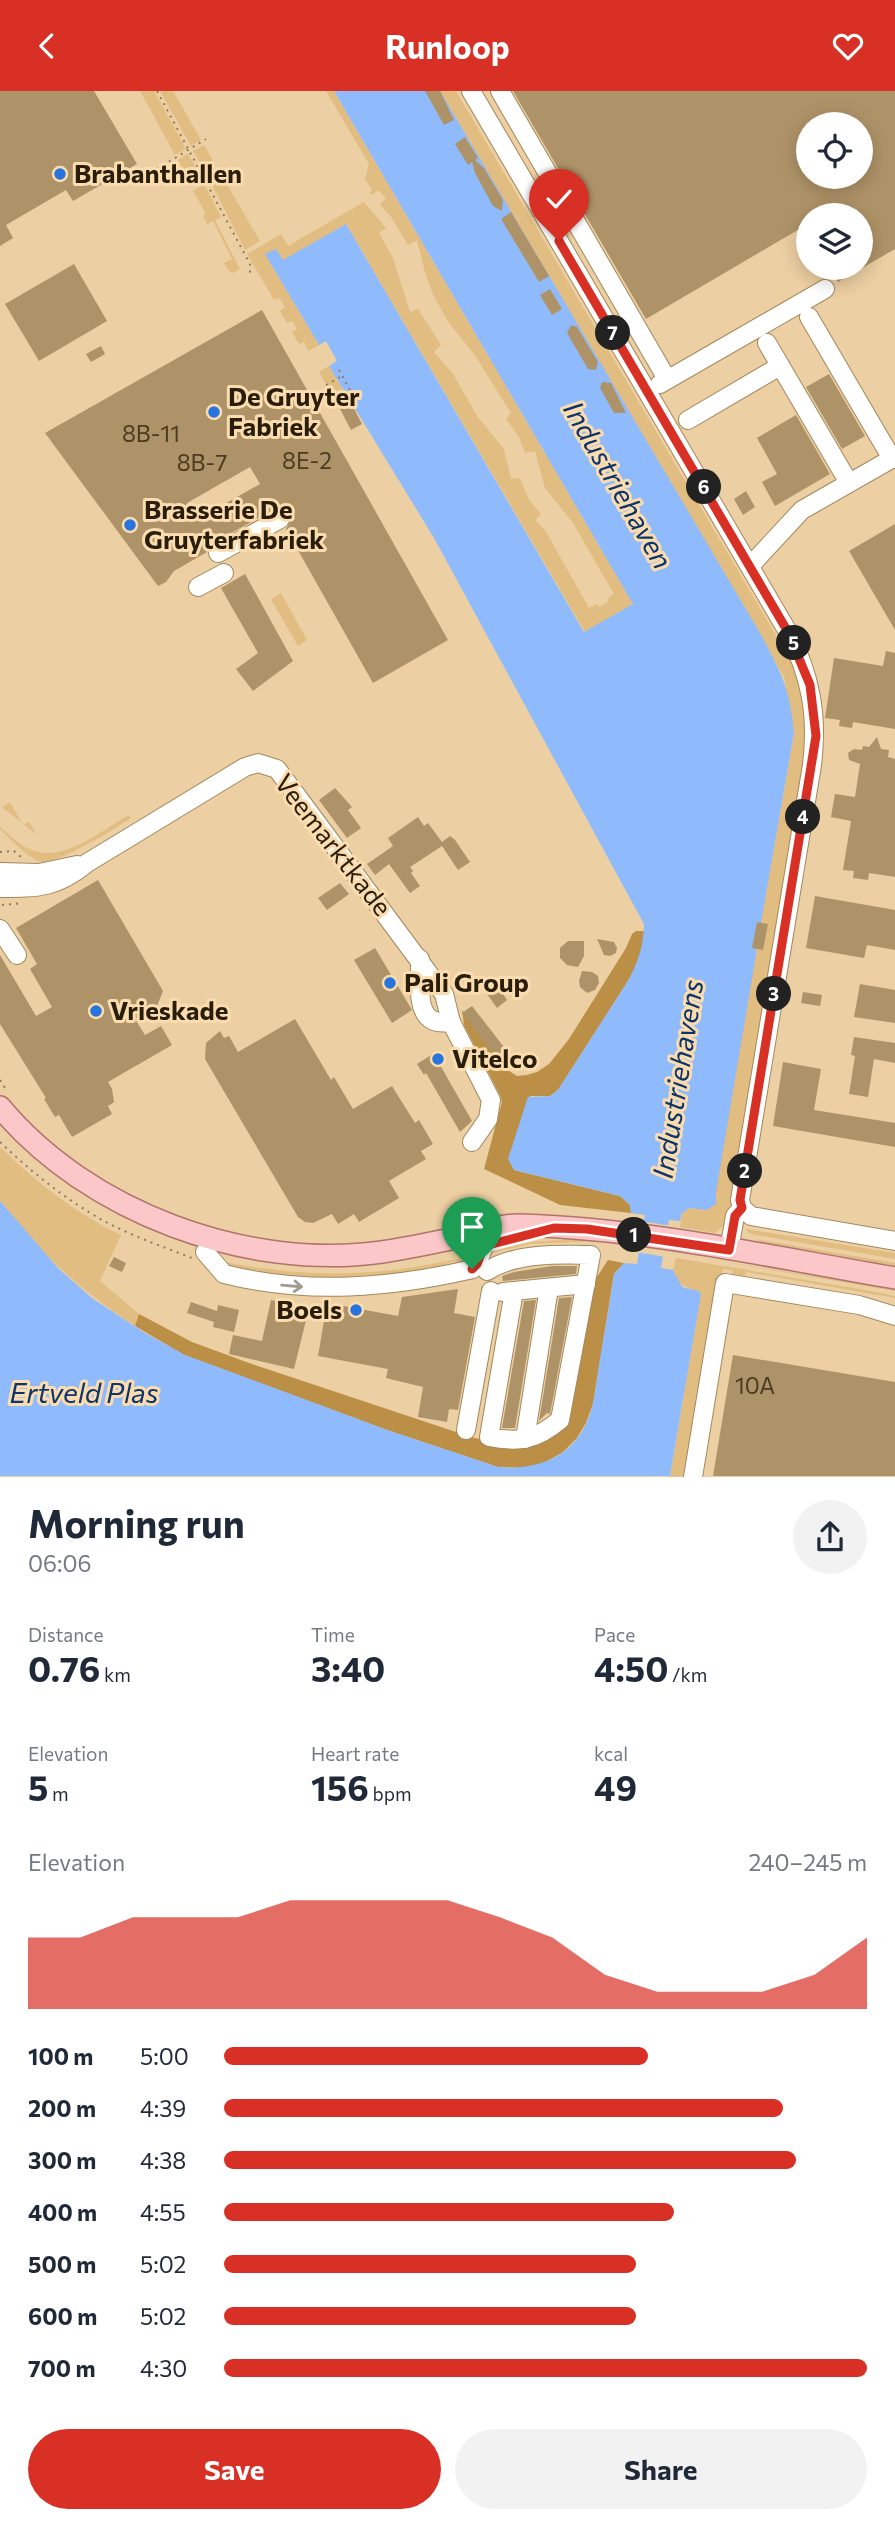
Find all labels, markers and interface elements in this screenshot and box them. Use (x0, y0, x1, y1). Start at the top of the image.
text: Runloop (385, 26, 510, 66)
icon: back (28, 27, 66, 65)
icon: heart (829, 27, 867, 65)
map controls (796, 112, 873, 280)
button: locate (796, 112, 873, 189)
place label: Brabanthallen (74, 157, 242, 188)
marker: Brabanthallen (52, 166, 68, 182)
pin (529, 169, 589, 241)
icon: check (540, 180, 578, 218)
button: layers (796, 203, 873, 280)
pin: 7 (596, 315, 630, 351)
text: 7 (607, 321, 618, 344)
place label: De Gruyter Fabriek (228, 380, 360, 441)
water label: Industriehaven (557, 395, 681, 574)
marker: De Gruyter Fabriek (206, 404, 222, 420)
house number: 8B-11 (122, 419, 180, 447)
house number: 8E-2 (282, 446, 332, 474)
house number: 8B-7 (177, 448, 227, 476)
pin: 6 (686, 469, 722, 505)
text: 6 (698, 475, 709, 498)
place label: Brasserie De Gruyterfabriek (144, 493, 324, 554)
marker: Brasserie De Gruyterfabriek (122, 517, 138, 533)
pin: 5 (776, 625, 812, 661)
text: 5 (788, 631, 799, 654)
street label: Veemarktkade (269, 767, 399, 921)
pin: 4 (786, 799, 820, 835)
text: 4 (797, 805, 808, 828)
place label: Pali Group (404, 966, 529, 997)
marker: Pali Group (382, 975, 398, 991)
water label: Industriehavens (645, 977, 710, 1181)
pin: 3 (756, 977, 792, 1011)
text: 3 (768, 982, 779, 1005)
place label: Vrieskade (110, 994, 228, 1025)
marker: Vrieskade (88, 1003, 104, 1019)
place label: Vitelco (452, 1042, 538, 1073)
marker: Vitelco (430, 1051, 446, 1067)
pin: 2 (728, 1153, 762, 1189)
text: 2 (739, 1159, 750, 1182)
pin (442, 1197, 502, 1269)
icon: arrive (453, 1208, 491, 1246)
pin: 1 (616, 1217, 652, 1253)
text: 1 (629, 1223, 638, 1246)
one-way arrow (280, 1280, 302, 1293)
place label: Boels (276, 1293, 342, 1324)
marker: Boels (348, 1302, 364, 1318)
house number: 10A (735, 1371, 775, 1399)
water label: Ertveld Plas (10, 1375, 158, 1409)
text: Morning run (28, 1499, 245, 1546)
button: share (793, 1500, 867, 1574)
text: 06:06 (28, 1549, 91, 1577)
text: Distance (28, 1623, 104, 1646)
text: Time (311, 1623, 355, 1646)
text: Pace (594, 1623, 635, 1646)
text: 0.76 (28, 1646, 100, 1689)
text: 3:40 (311, 1646, 385, 1689)
text: 4:50 (594, 1646, 668, 1689)
text: km (100, 1663, 131, 1686)
text: /km (668, 1663, 707, 1686)
text: Elevation (28, 1742, 108, 1765)
text: Heart rate (311, 1742, 399, 1765)
text: kcal (594, 1742, 628, 1765)
text: 5 (28, 1765, 48, 1808)
text: 156 (311, 1765, 369, 1808)
text: 49 (594, 1765, 637, 1808)
text: m (48, 1782, 69, 1805)
text: bpm (369, 1782, 412, 1805)
text: Elevation (28, 1848, 125, 1876)
text: 240–245 m (748, 1848, 867, 1876)
text: 100 m (28, 2042, 93, 2070)
text: 5:00 (140, 2042, 189, 2070)
text: 200 m (28, 2094, 96, 2122)
text: 4:39 (140, 2094, 186, 2122)
text: 300 m (28, 2146, 96, 2174)
text: 4:38 (140, 2146, 186, 2174)
text: 400 m (28, 2198, 97, 2226)
text: 4:55 (140, 2198, 186, 2226)
text: 500 m (28, 2250, 96, 2278)
text: 5:02 (140, 2250, 186, 2278)
text: 600 m (28, 2302, 97, 2330)
text: 5:02 (140, 2302, 186, 2330)
text: 700 m (28, 2354, 96, 2382)
text: 4:30 (140, 2354, 187, 2382)
button: Save (28, 2429, 441, 2509)
button: Share (455, 2429, 867, 2509)

